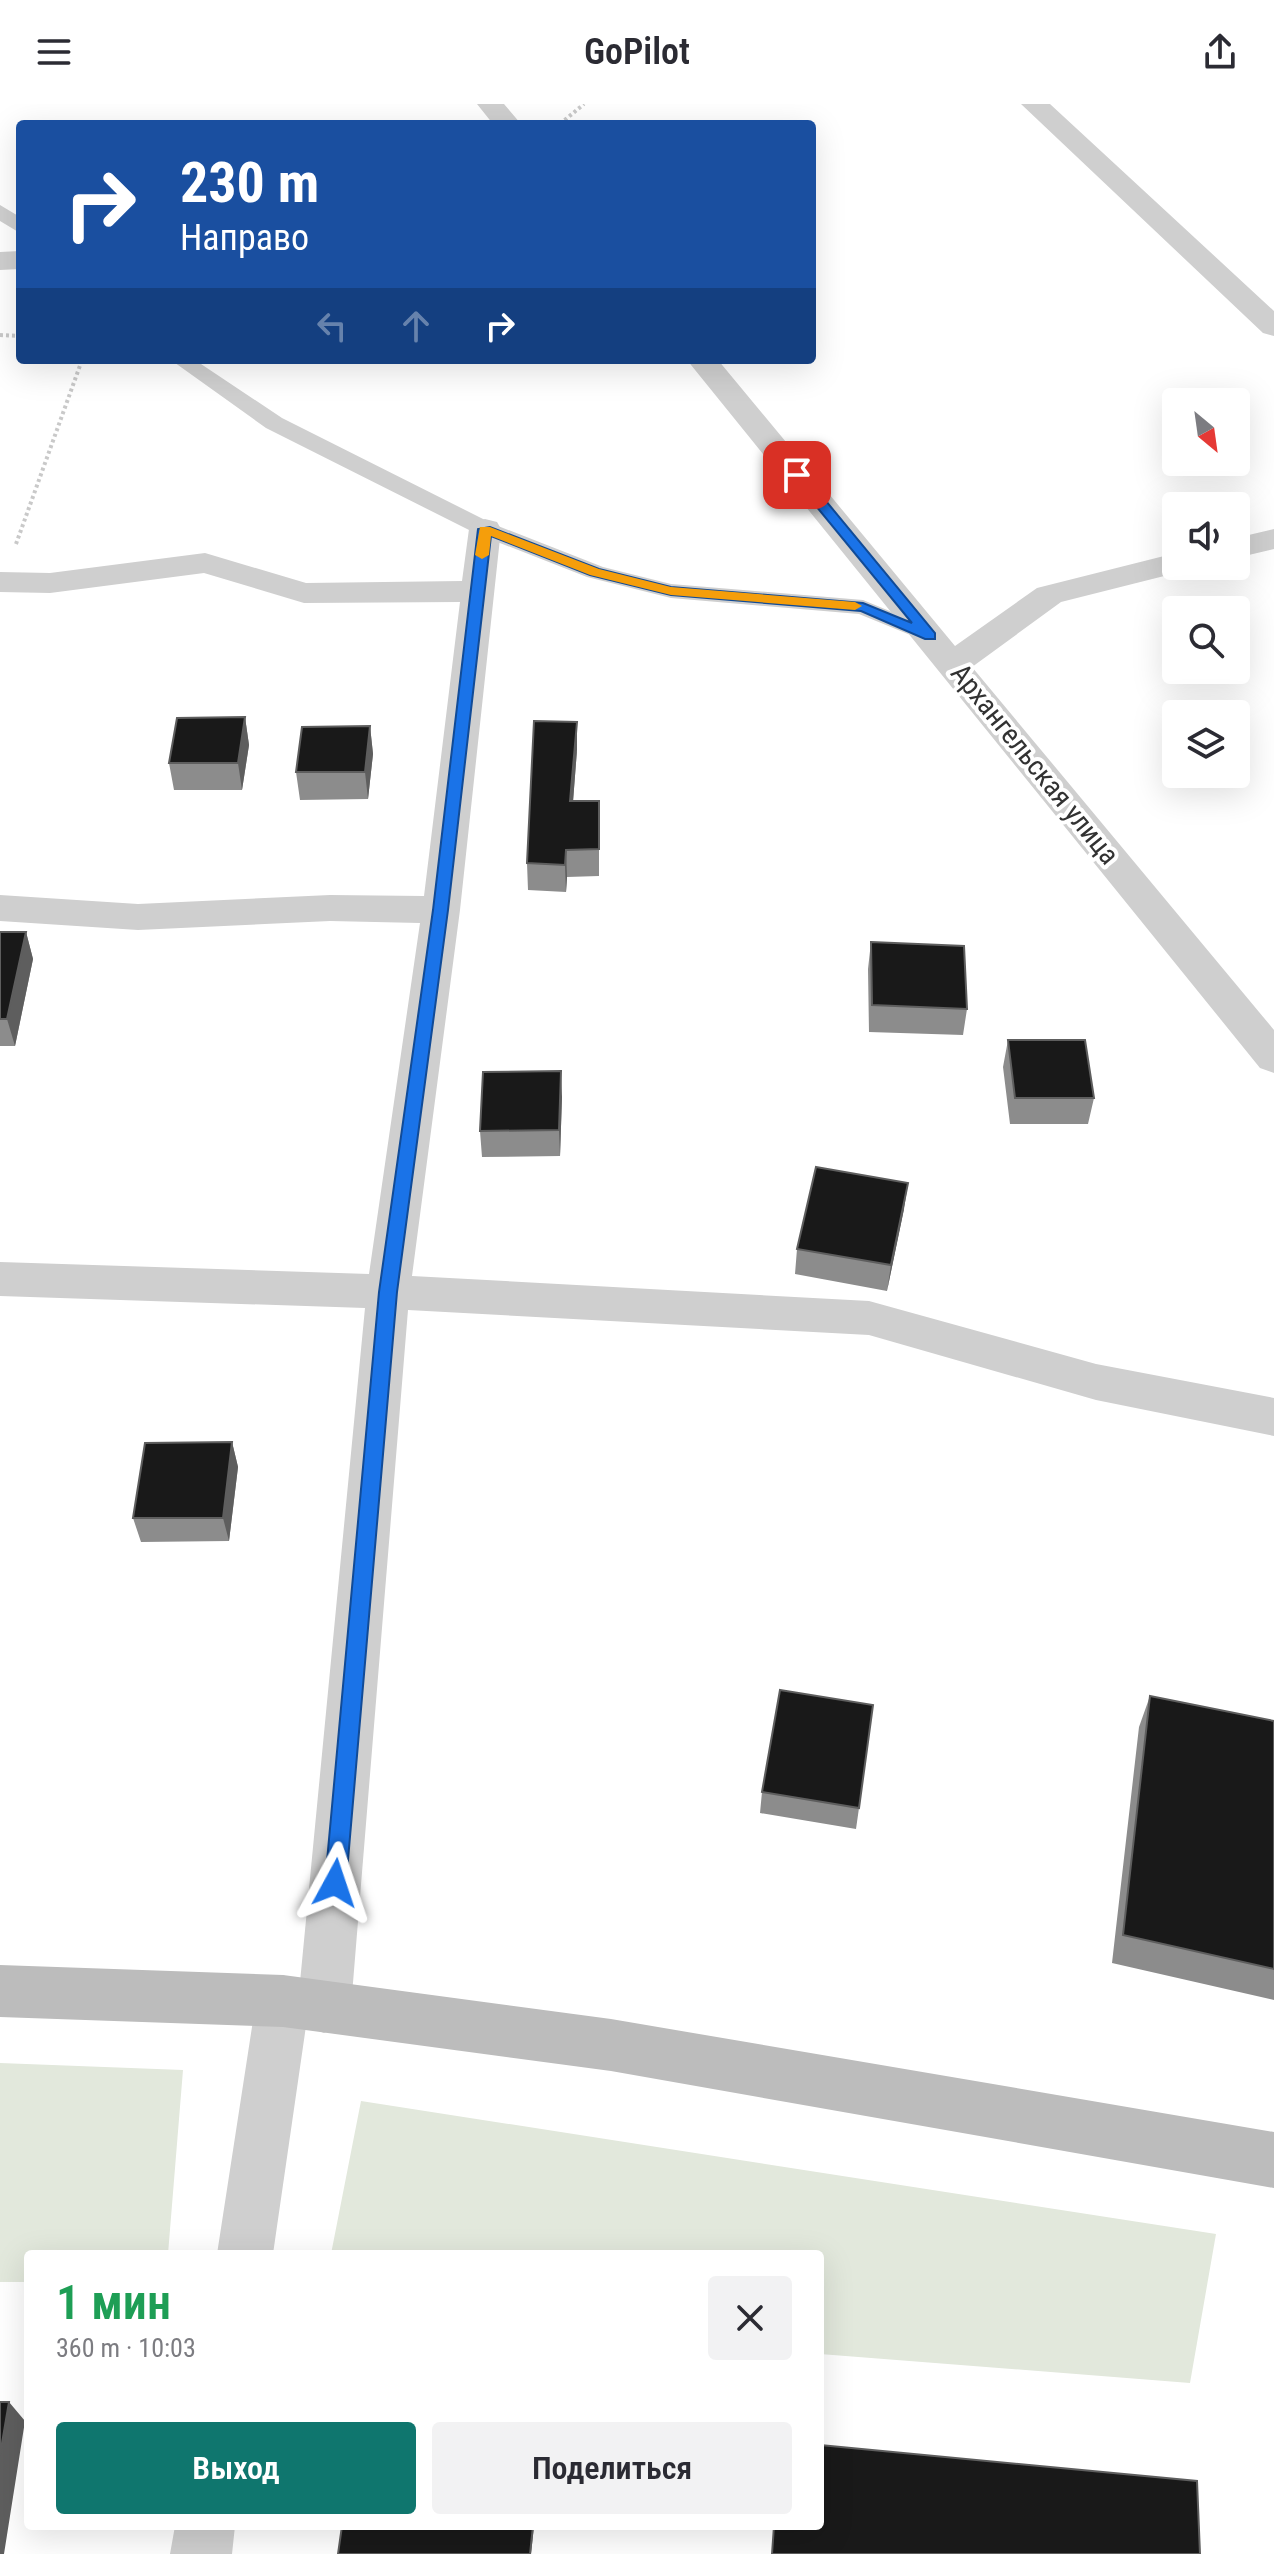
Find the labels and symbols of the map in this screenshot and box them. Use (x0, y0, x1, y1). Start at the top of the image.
north arrow (1162, 388, 1250, 476)
pin (763, 441, 831, 509)
street label: Архангельская улица (944, 657, 1126, 871)
position arrow (293, 1841, 377, 1925)

